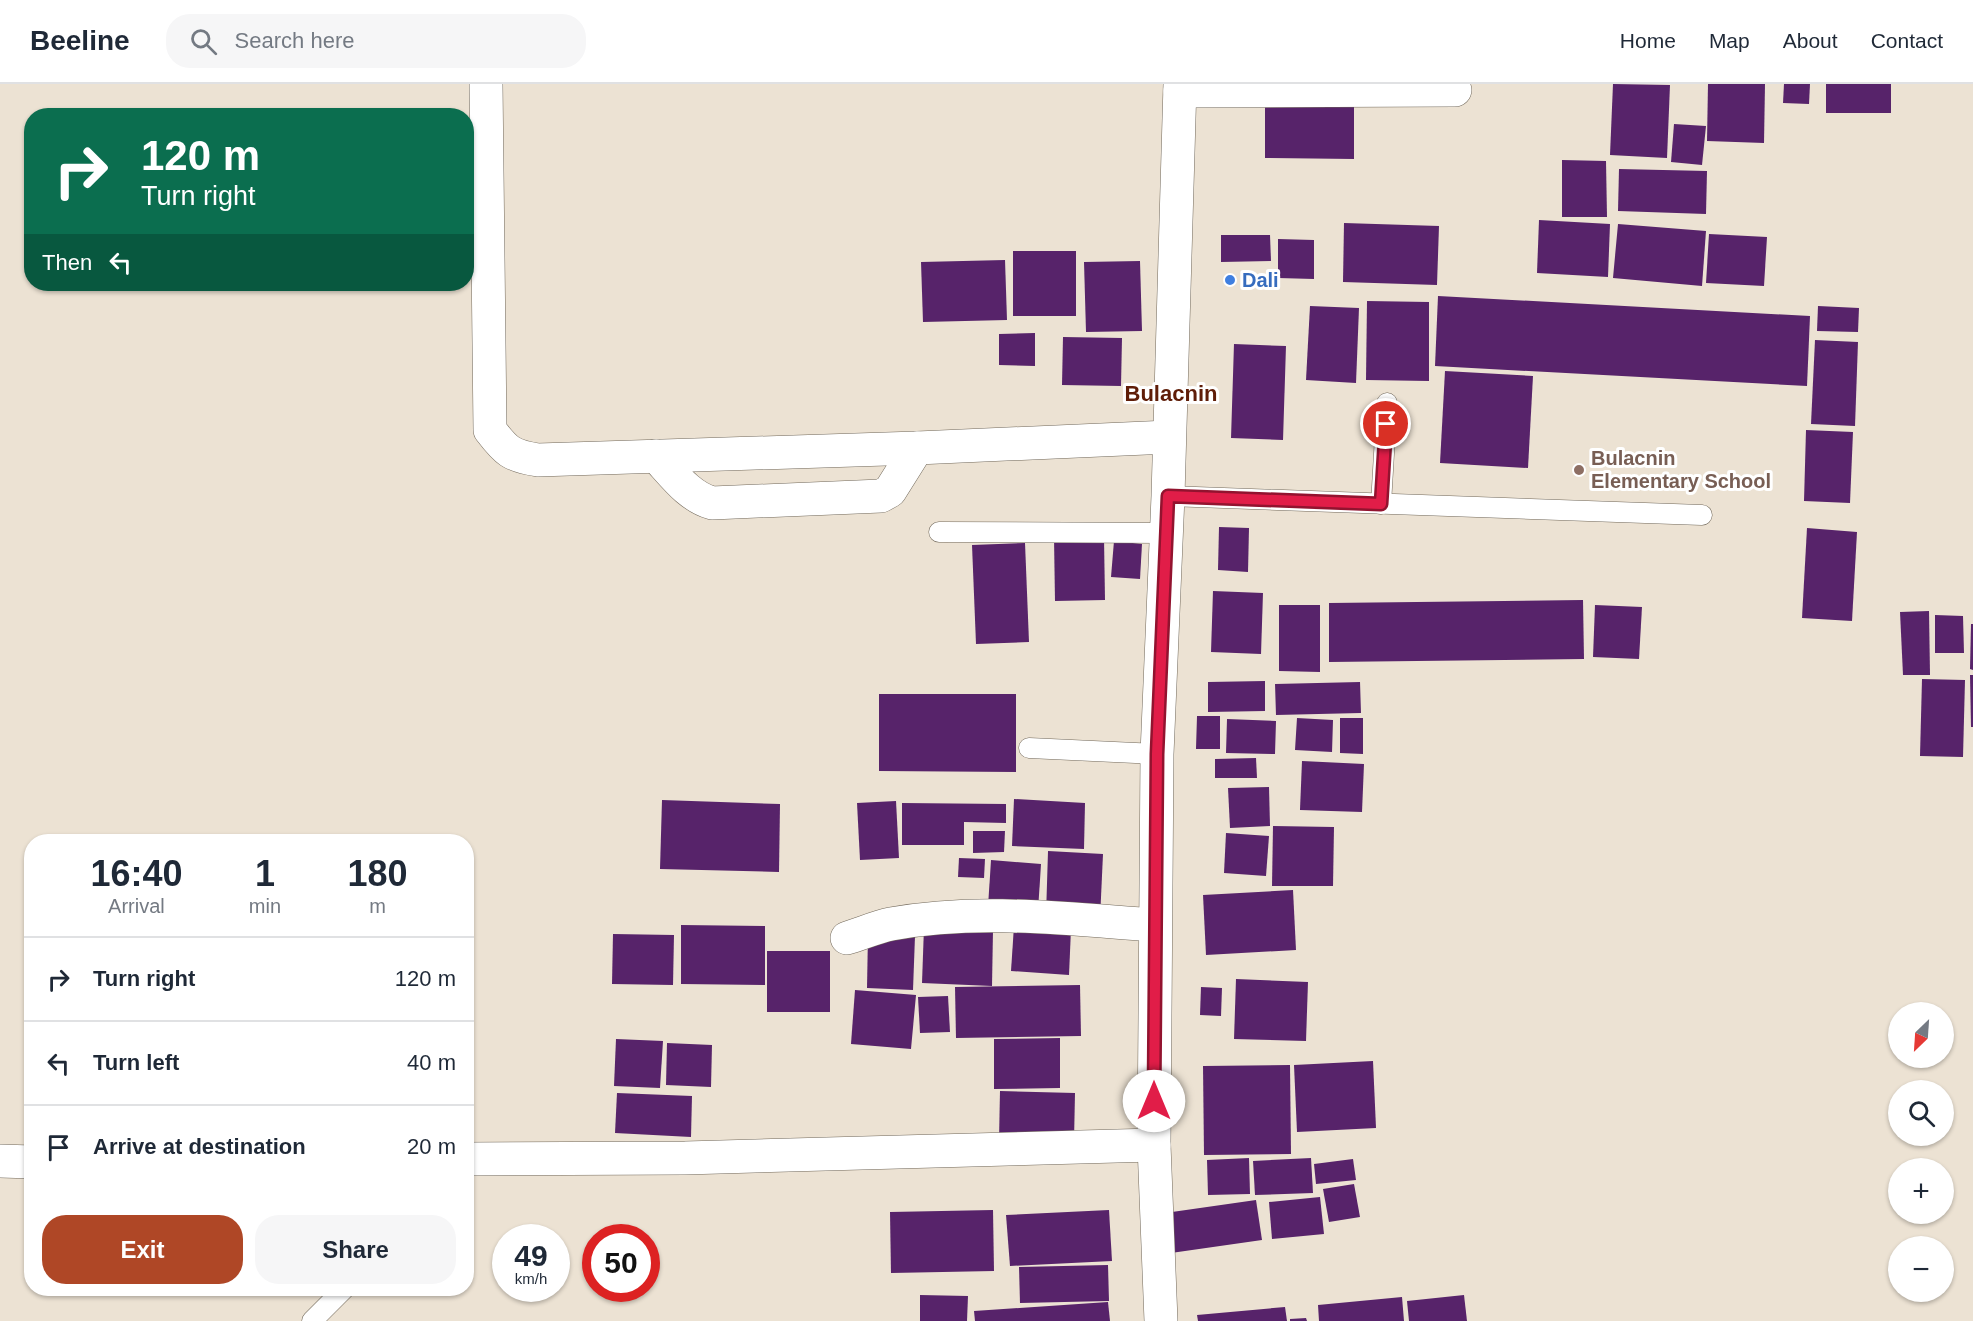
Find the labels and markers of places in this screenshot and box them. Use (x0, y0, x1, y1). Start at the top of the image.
place label: Dali (1242, 269, 1279, 291)
marker: Dali (1223, 273, 1237, 287)
pin (1360, 398, 1411, 449)
place label: Bulacnin Elementary School (1591, 447, 1771, 492)
marker: Bulacnin Elementary School (1572, 463, 1586, 477)

